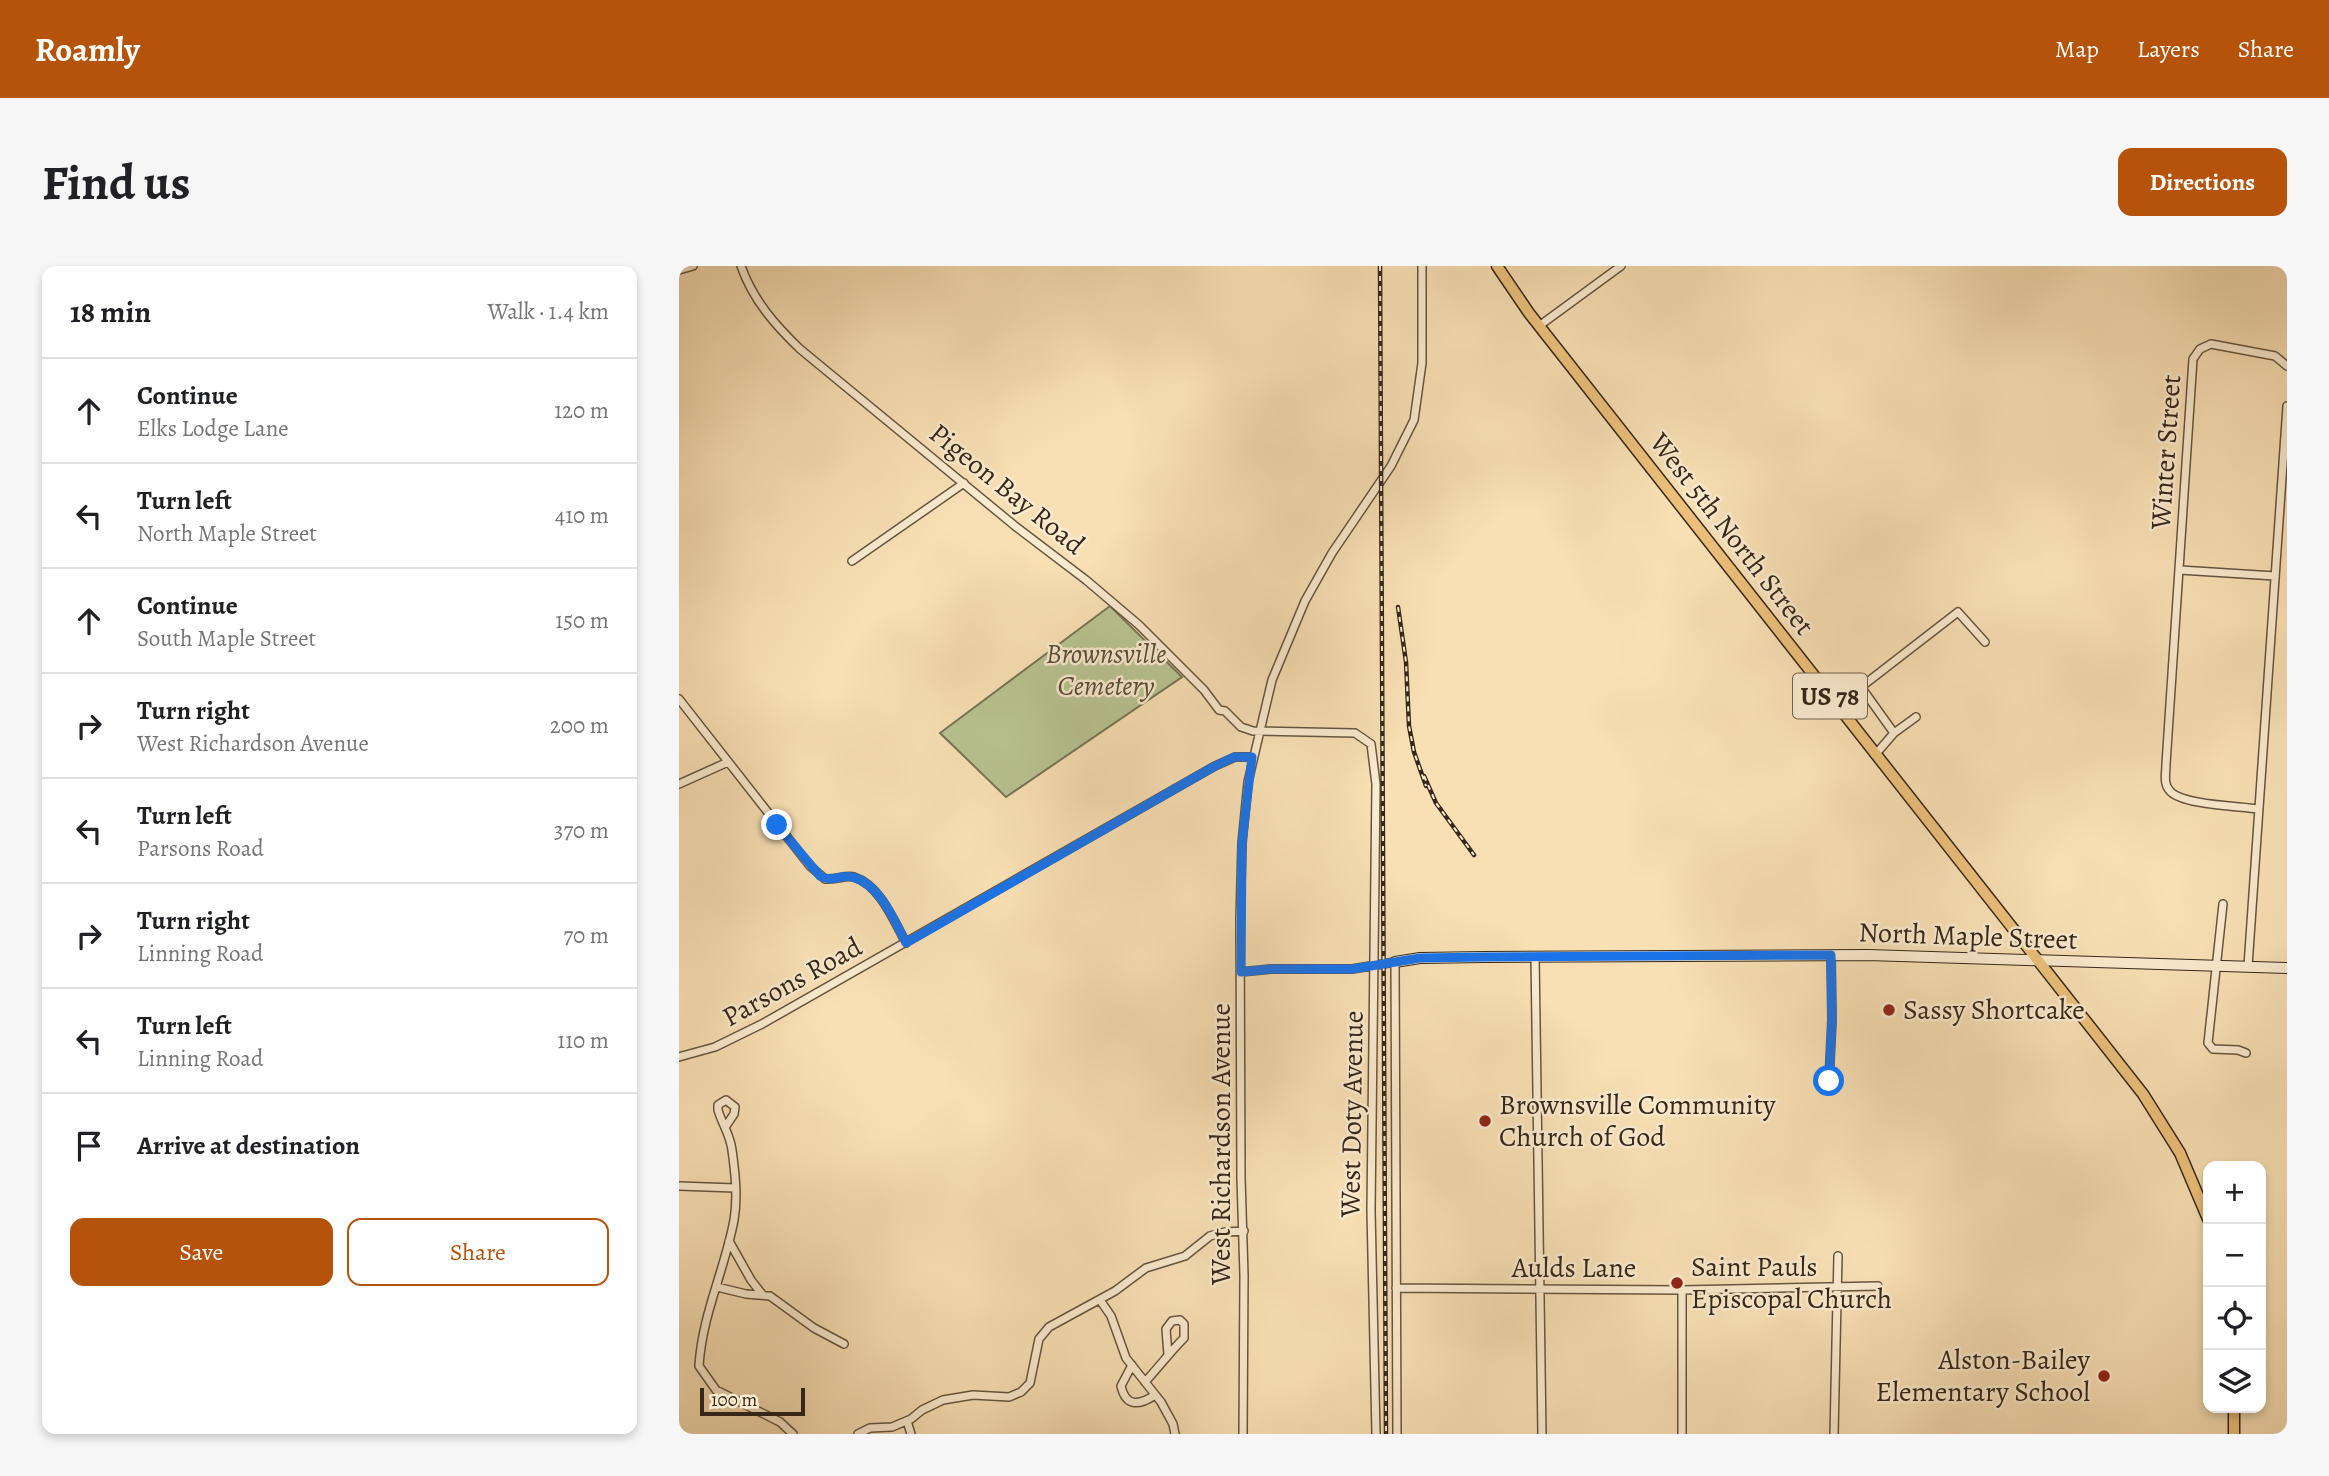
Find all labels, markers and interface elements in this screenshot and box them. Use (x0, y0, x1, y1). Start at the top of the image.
text: Roamly (35, 27, 140, 72)
text: Map (2055, 33, 2099, 65)
text: Layers (2137, 33, 2200, 65)
text: Share (2238, 33, 2294, 65)
button: Directions (2118, 148, 2287, 216)
text: Find us (42, 149, 190, 216)
text: 18 min (70, 292, 151, 332)
text: Walk · 1.4 km (488, 296, 609, 327)
street label: Winter Street (2142, 373, 2190, 532)
text: Continue (137, 378, 238, 413)
icon: ahead (70, 392, 108, 430)
text: 120 m (554, 395, 609, 426)
text: Elks Lodge Lane (137, 413, 289, 444)
street label: Pigeon Bay Road (921, 414, 1094, 564)
street label: West 5th North Street (1640, 424, 1823, 643)
text: Turn left (137, 483, 232, 518)
icon: left (70, 497, 108, 535)
text: 410 m (555, 500, 609, 531)
text: North Maple Street (137, 518, 317, 549)
text: Continue (137, 588, 238, 623)
icon: ahead (70, 602, 108, 640)
text: 150 m (555, 605, 609, 636)
text: South Maple Street (137, 623, 316, 654)
park label: Brownsville Cemetery (1046, 635, 1166, 705)
road number: US 78 (1793, 674, 1867, 718)
text: Turn right (137, 693, 250, 728)
icon: right (70, 707, 108, 745)
text: 200 m (550, 710, 609, 741)
text: West Richardson Avenue (137, 728, 369, 759)
text: Turn left (137, 798, 232, 833)
route end (761, 809, 792, 840)
icon: left (70, 812, 108, 850)
text: 370 m (554, 815, 609, 846)
text: Parsons Road (137, 833, 264, 864)
text: Turn right (137, 903, 250, 938)
street label: North Maple Street (1858, 913, 2078, 959)
icon: right (70, 917, 108, 955)
text: 70 m (563, 920, 609, 951)
street label: Parsons Road (715, 928, 870, 1036)
text: Linning Road (137, 938, 263, 969)
place label: Sassy Shortcake (1903, 991, 2085, 1029)
marker: Sassy Shortcake (1881, 1002, 1897, 1018)
street label: West Richardson Avenue (1202, 1003, 1240, 1286)
text: Turn left (137, 1008, 232, 1043)
street label: West Doty Avenue (1331, 1010, 1373, 1219)
icon: left (70, 1022, 108, 1060)
text: 110 m (557, 1025, 609, 1056)
text: Linning Road (137, 1043, 263, 1074)
route start (1813, 1065, 1844, 1096)
place label: Brownsville Community Church of God (1499, 1086, 1776, 1156)
marker: Brownsville Community Church of God (1477, 1113, 1493, 1129)
icon: arrive (70, 1127, 108, 1165)
text: Arrive at destination (137, 1128, 360, 1163)
map controls (2203, 1161, 2266, 1413)
button: + (2203, 1161, 2266, 1224)
button: Save (70, 1218, 333, 1286)
button: Share (347, 1218, 609, 1286)
button: − (2203, 1224, 2266, 1287)
place label: Saint Pauls Episcopal Church (1691, 1248, 1892, 1318)
street label: Aulds Lane (1511, 1249, 1636, 1287)
marker: Saint Pauls Episcopal Church (1669, 1275, 1685, 1291)
button: locate (2203, 1287, 2266, 1350)
place label: Alston-Bailey Elementary School (1876, 1341, 2091, 1411)
button: layers (2203, 1350, 2266, 1413)
marker: Alston-Bailey Elementary School (2096, 1368, 2112, 1384)
scale bar (700, 1385, 805, 1417)
text: 100 m (711, 1387, 757, 1413)

